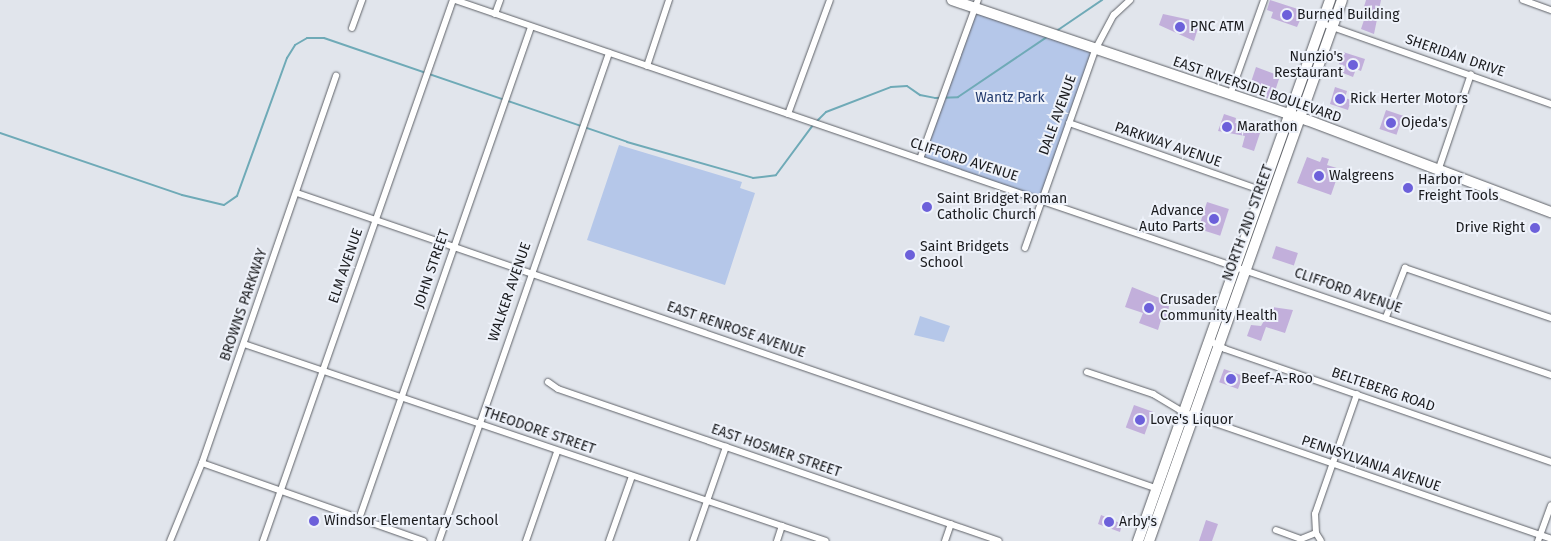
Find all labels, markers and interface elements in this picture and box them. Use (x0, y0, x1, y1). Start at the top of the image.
place label: Burned Building (1297, 7, 1399, 23)
marker: Burned Building (1281, 9, 1293, 21)
place label: PNC ATM (1190, 19, 1244, 35)
marker: PNC ATM (1174, 21, 1186, 33)
street label: SHERIDAN DRIVE (1403, 31, 1507, 81)
place label: Nunzio's Restaurant (1274, 49, 1343, 82)
street label: EAST RIVERSIDE BOULEVARD (1171, 53, 1343, 127)
marker: Nunzio's Restaurant (1347, 59, 1359, 71)
street label: DALE AVENUE (1036, 72, 1080, 158)
park label: Wantz Park (975, 90, 1045, 106)
place label: Rick Herter Motors (1350, 91, 1468, 107)
marker: Rick Herter Motors (1334, 93, 1346, 105)
place label: Ojeda's (1401, 115, 1448, 131)
marker: Ojeda's (1385, 117, 1397, 129)
street label: PARKWAY AVENUE (1112, 119, 1224, 171)
place label: Marathon (1237, 119, 1298, 135)
marker: Marathon (1221, 121, 1233, 133)
street label: CLIFFORD AVENUE (908, 135, 1020, 185)
street label: NORTH 2ND STREET (1219, 163, 1277, 283)
place label: Walgreens (1329, 168, 1394, 184)
marker: Walgreens (1313, 170, 1325, 182)
place label: Harbor Freight Tools (1418, 172, 1499, 204)
marker: Harbor Freight Tools (1402, 182, 1414, 194)
place label: Saint Bridget Roman Catholic Church (937, 191, 1067, 223)
marker: Saint Bridget Roman Catholic Church (921, 201, 933, 213)
place label: Advance Auto Parts (1139, 203, 1204, 236)
marker: Advance Auto Parts (1208, 213, 1220, 225)
place label: Drive Right (1456, 220, 1525, 236)
marker: Drive Right (1529, 222, 1541, 234)
street label: ELM AVENUE (325, 226, 367, 306)
street label: JOHN STREET (411, 227, 453, 311)
place label: Saint Bridgets School (920, 239, 1009, 272)
street label: WALKER AVENUE (485, 240, 535, 344)
street label: BROWNS PARKWAY (217, 247, 271, 363)
marker: Saint Bridgets School (904, 249, 916, 261)
street label: CLIFFORD AVENUE (1292, 265, 1404, 317)
place label: Crusader Community Health (1160, 292, 1277, 324)
street label: EAST RENROSE AVENUE (664, 298, 808, 362)
marker: Crusader Community Health (1142, 301, 1156, 315)
street label: BELTEBERG ROAD (1329, 364, 1437, 416)
place label: Beef-A-Roo (1241, 371, 1313, 387)
marker: Beef-A-Roo (1225, 373, 1237, 385)
street label: THEODORE STREET (481, 404, 597, 458)
place label: Love's Liquor (1150, 412, 1233, 428)
marker: Love's Liquor (1134, 414, 1146, 426)
street label: EAST HOSMER STREET (709, 421, 843, 481)
street label: PENNSYLVANIA AVENUE (1299, 432, 1443, 496)
place label: Windsor Elementary School (324, 513, 498, 529)
place label: Arby's (1119, 514, 1157, 530)
marker: Windsor Elementary School (308, 515, 320, 527)
marker: Arby's (1103, 516, 1115, 528)

